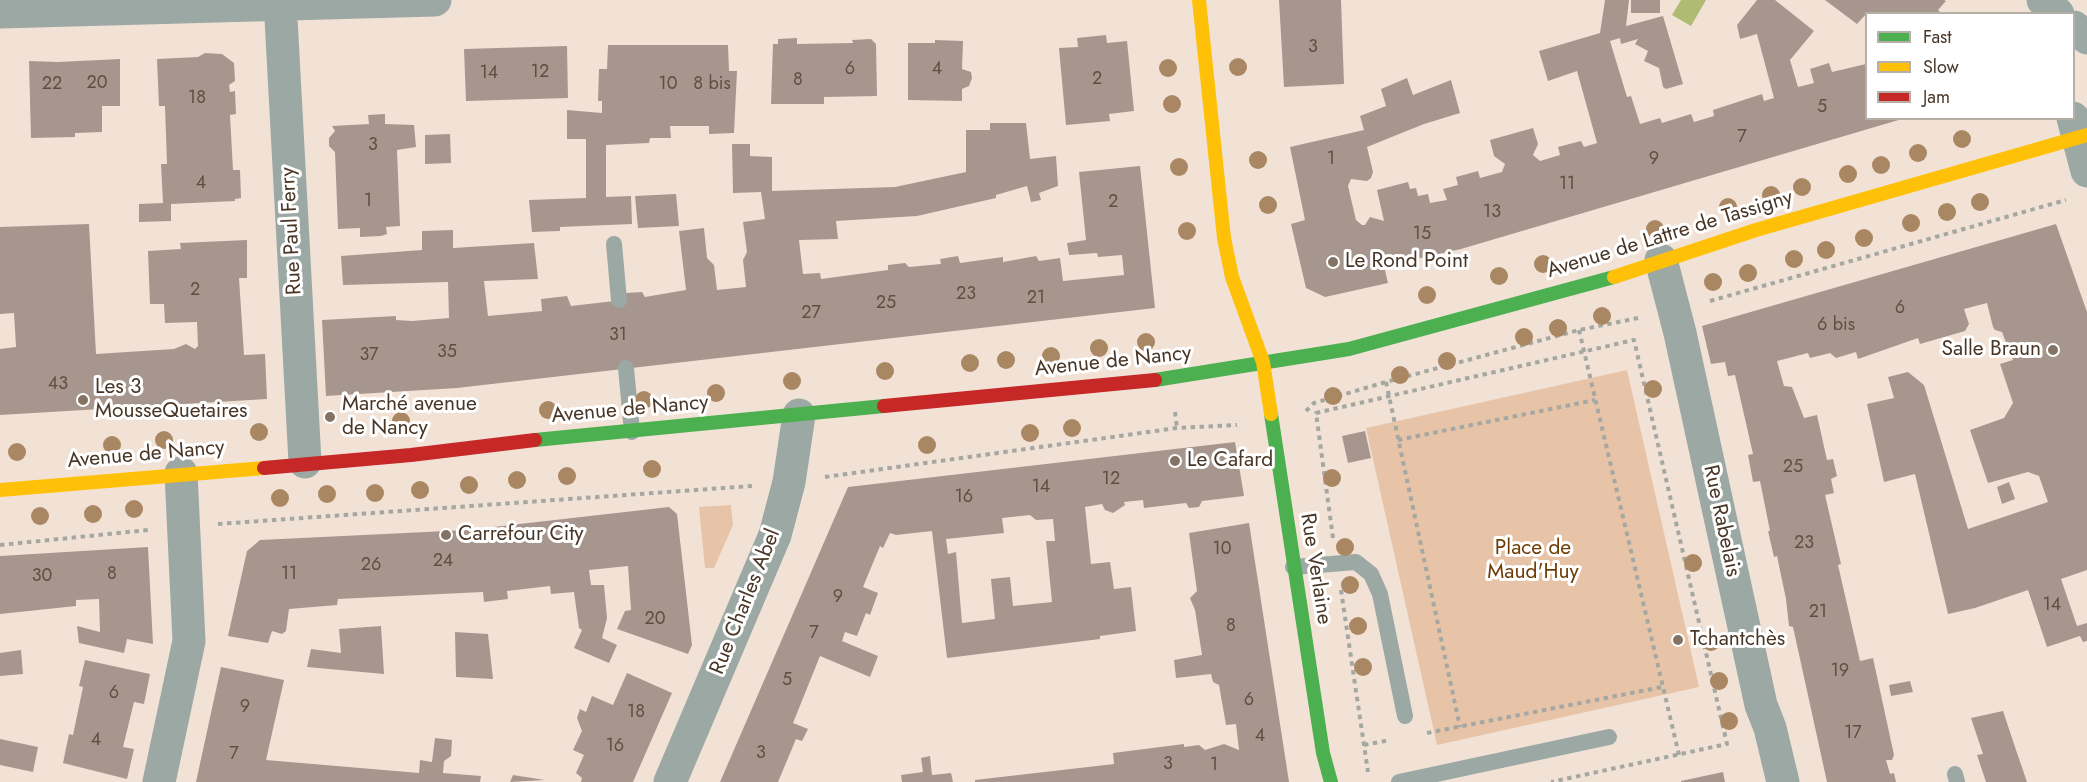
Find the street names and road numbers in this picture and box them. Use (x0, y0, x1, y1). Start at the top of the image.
street label: Rue Paul Ferry (276, 166, 308, 296)
street label: Avenue de Lattre de Tassigny (1544, 186, 1796, 284)
street label: Avenue de Nancy (1033, 341, 1193, 383)
street label: Avenue de Nancy (550, 391, 710, 429)
street label: Avenue de Nancy (66, 436, 226, 474)
street label: Rue Rabelais (1697, 463, 1745, 579)
street label: Rue Verlaine (1294, 512, 1336, 626)
street label: Rue Charles Abel (705, 526, 787, 678)

